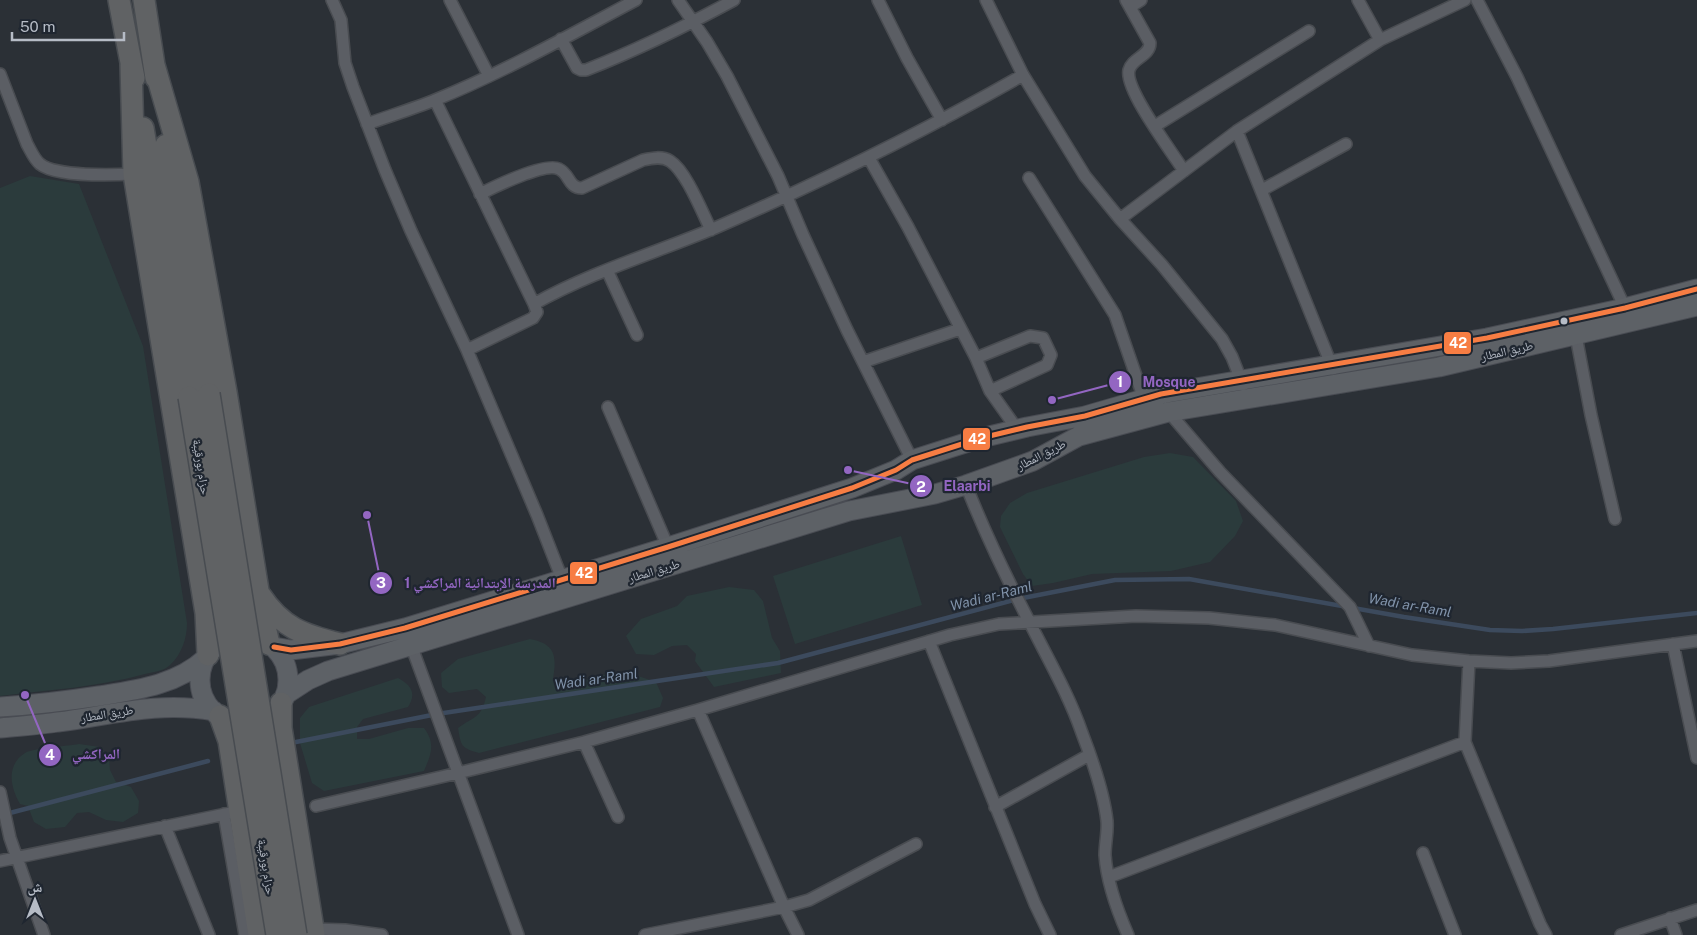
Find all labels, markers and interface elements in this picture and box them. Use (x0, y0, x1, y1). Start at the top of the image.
scale bar (12, 10, 125, 42)
text: 50 m (20, 18, 55, 35)
unlabelled marker (1559, 316, 1569, 326)
line badge: 42 (1443, 331, 1472, 355)
text: 42 (1449, 335, 1467, 351)
street label: طريق المطار (1479, 338, 1535, 364)
callout: Mosque (1107, 367, 1205, 396)
text: 1 (1117, 373, 1123, 390)
text: Mosque (1143, 374, 1195, 390)
line badge: 42 (962, 427, 991, 451)
text: 42 (968, 431, 986, 447)
street label: طريق المطار (1013, 437, 1068, 474)
street label: حزام بورقيبة (189, 438, 212, 496)
callout: Elaarbi (908, 472, 1000, 501)
text: 2 (916, 478, 926, 495)
text: Elaarbi (943, 478, 991, 494)
street label: طريق المطار (626, 557, 682, 586)
line badge: 42 (569, 561, 598, 585)
text: 42 (575, 565, 593, 581)
callout: المدرسة الإبتدائية المراكشي 1 (369, 568, 565, 597)
text: 3 (376, 574, 386, 591)
text: المدرسة الإبتدائية المراكشي 1 (404, 575, 556, 594)
water label: Wadi ar-Raml (948, 578, 1034, 614)
water label: Wadi ar-Raml (1367, 590, 1453, 620)
water label: Wadi ar-Raml (553, 665, 639, 693)
street label: طريق المطار (79, 703, 134, 725)
callout: المراكشي (37, 740, 130, 769)
text: 4 (45, 746, 55, 763)
text: المراكشي (72, 746, 120, 765)
street label: حزام بورقيبة (254, 838, 277, 896)
north arrow (10, 875, 60, 925)
text: ش (28, 879, 43, 896)

